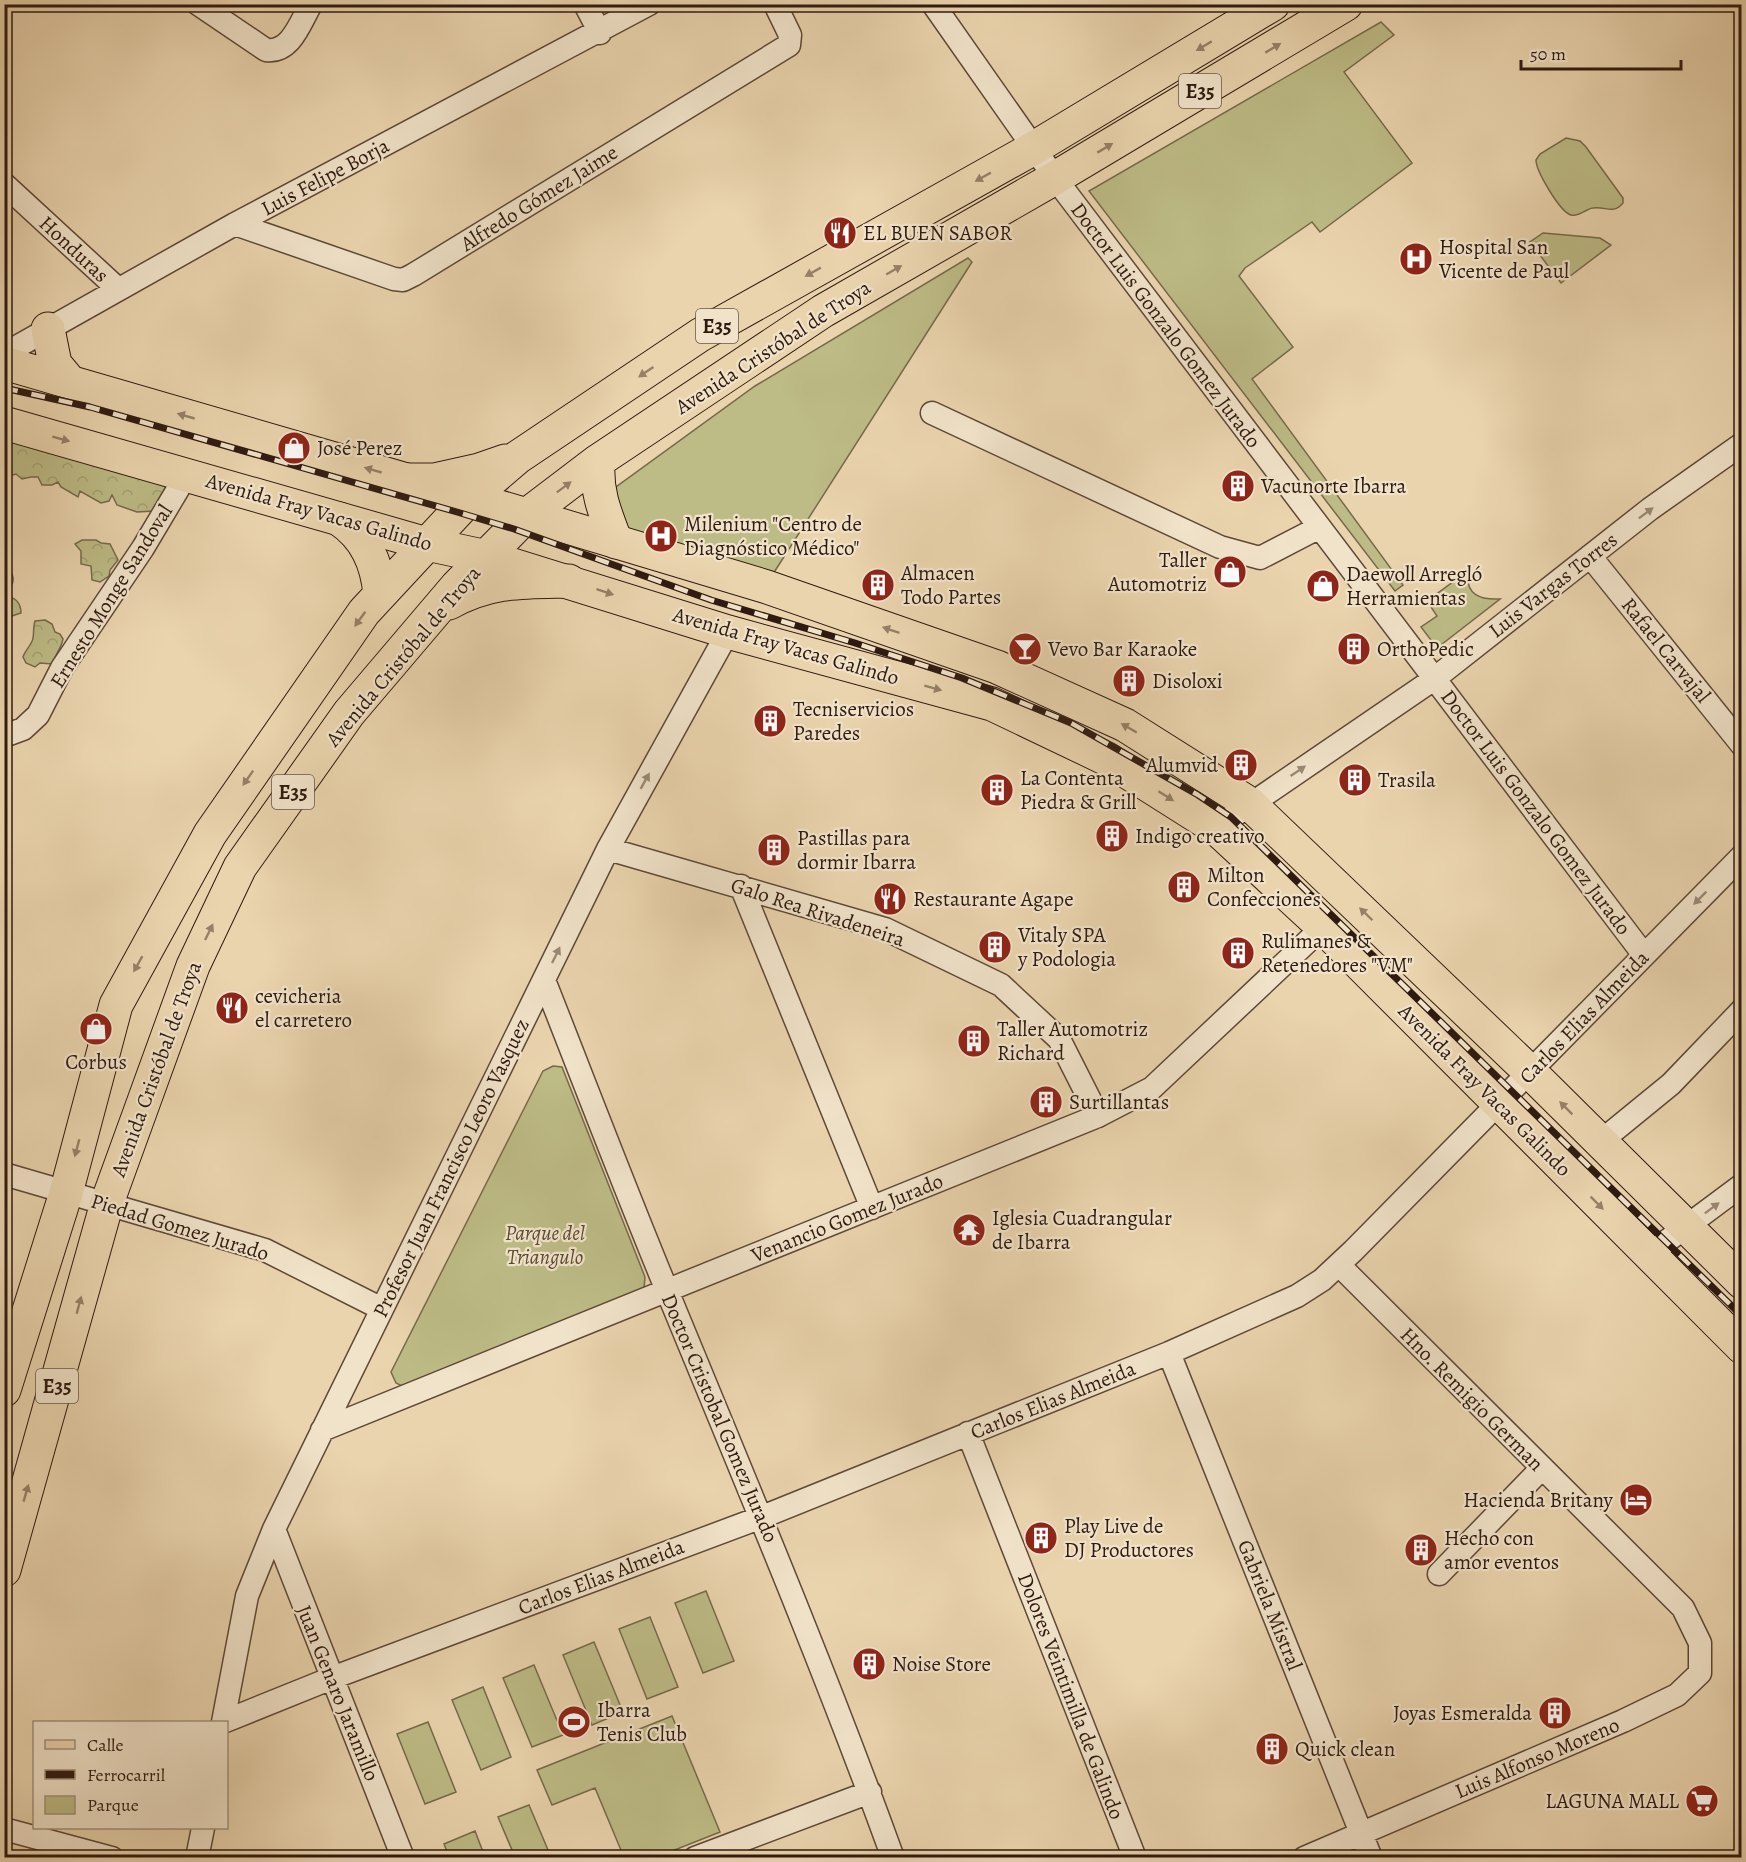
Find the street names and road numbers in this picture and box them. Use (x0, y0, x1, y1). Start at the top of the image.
road number: E35 (1179, 74, 1221, 108)
street label: Luis Felipe Borja (256, 131, 394, 223)
street label: Alfredo Gómez Jaime (454, 138, 623, 258)
street label: Doctor Luis Gonzalo Gomez Jurado (1064, 197, 1268, 453)
street label: Honduras (33, 209, 115, 289)
street label: Avenida Cristóbal de Troya (669, 273, 876, 421)
road number: E35 (696, 309, 738, 343)
street label: Avenida Fray Vacas Galindo (202, 466, 435, 558)
street label: Ernesto Monge Sandoval (43, 499, 179, 693)
street label: Luis Vargas Torres (1483, 526, 1623, 644)
street label: Avenida Cristóbal de Troya (318, 560, 487, 753)
street label: Rafael Carvajal (1615, 592, 1717, 708)
street label: Avenida Fray Vacas Galindo (669, 600, 902, 692)
street label: Doctor Luis Gonzalo Gomez Jurado (1434, 684, 1638, 940)
road number: E35 (272, 775, 314, 809)
street label: Galo Rea Rivadeneira (727, 871, 909, 953)
street label: Carlos Elias Almeida (1513, 944, 1655, 1090)
street label: Avenida Cristóbal de Troya (104, 957, 208, 1182)
street label: Avenida Fray Vacas Galindo (1392, 997, 1578, 1183)
street label: Profesor Juan Francisco Leoro Vasquez (366, 1014, 536, 1322)
street label: Venancio Gomez Jurado (746, 1167, 947, 1270)
street label: Piedad Gomez Jurado (88, 1187, 272, 1267)
street label: Doctor Cristobal Gomez Jurado (655, 1289, 785, 1547)
street label: Hno. Remigio German (1394, 1321, 1550, 1477)
street label: Carlos Elias Almeida (966, 1354, 1140, 1446)
road number: E35 (36, 1369, 78, 1403)
street label: Carlos Elias Almeida (514, 1532, 688, 1622)
street label: Gabriela Mistral (1231, 1536, 1309, 1674)
street label: Dolores Veintimilla de Galindo (1011, 1569, 1131, 1823)
street label: Juan Genaro Jaramillo (290, 1601, 386, 1785)
street label: Luis Alfonso Moreno (1450, 1711, 1624, 1805)

